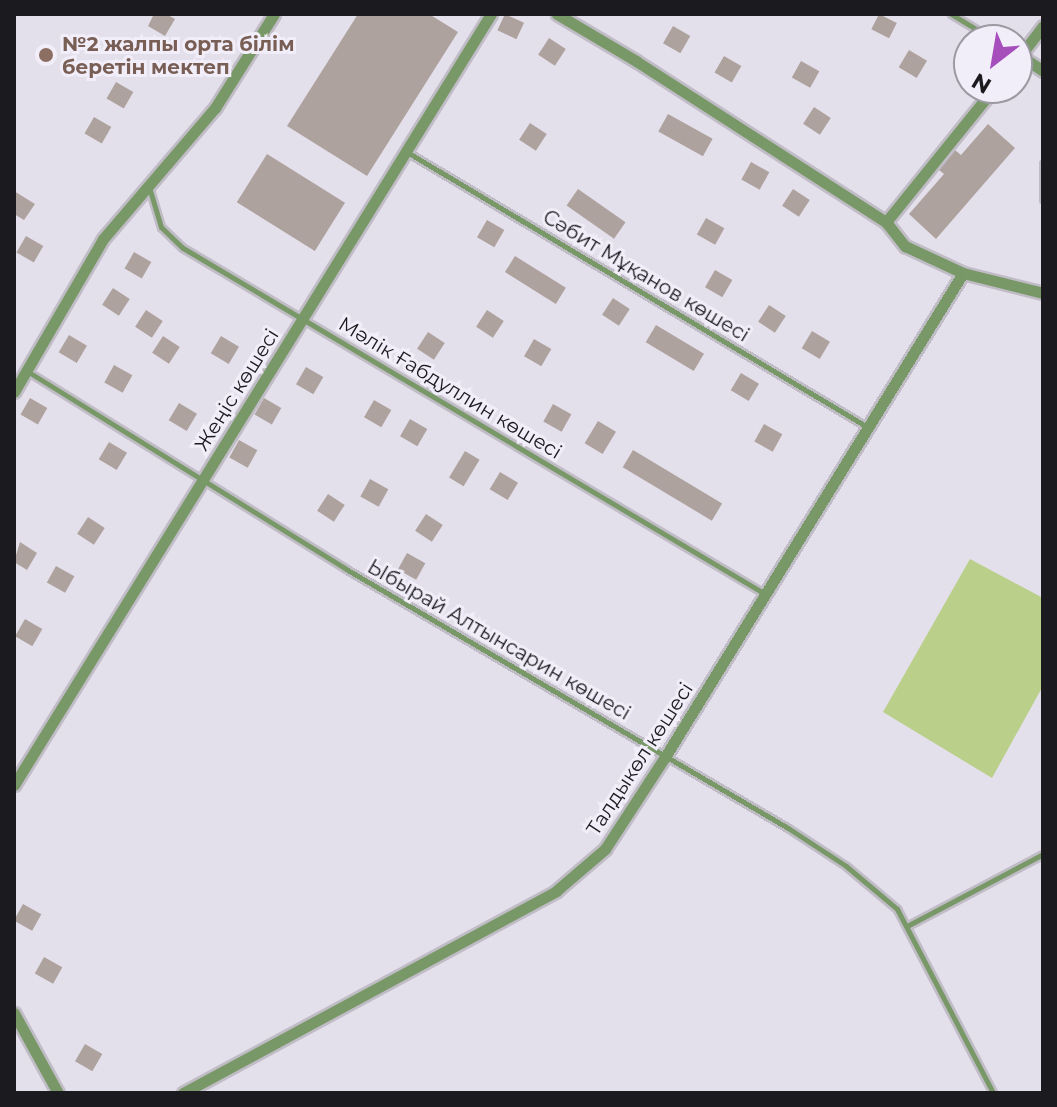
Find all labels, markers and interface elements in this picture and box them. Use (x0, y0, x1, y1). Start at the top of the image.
north arrow (953, 24, 1033, 104)
place label: №2 жалпы орта білім беретін мектеп (62, 32, 294, 79)
marker: №2 жалпы орта білім беретін мектеп (37, 46, 55, 64)
text: N (967, 67, 996, 99)
street label: Сәбит Мұқанов көшесі (539, 205, 753, 347)
street label: Мәлік Ғабдуллин көшесі (334, 312, 566, 464)
street label: Жеңіс көшесі (190, 325, 284, 455)
street label: Ыбырай Алтынсарин көшесі (363, 555, 635, 725)
street label: Талдыкөл көшесі (582, 678, 698, 840)

